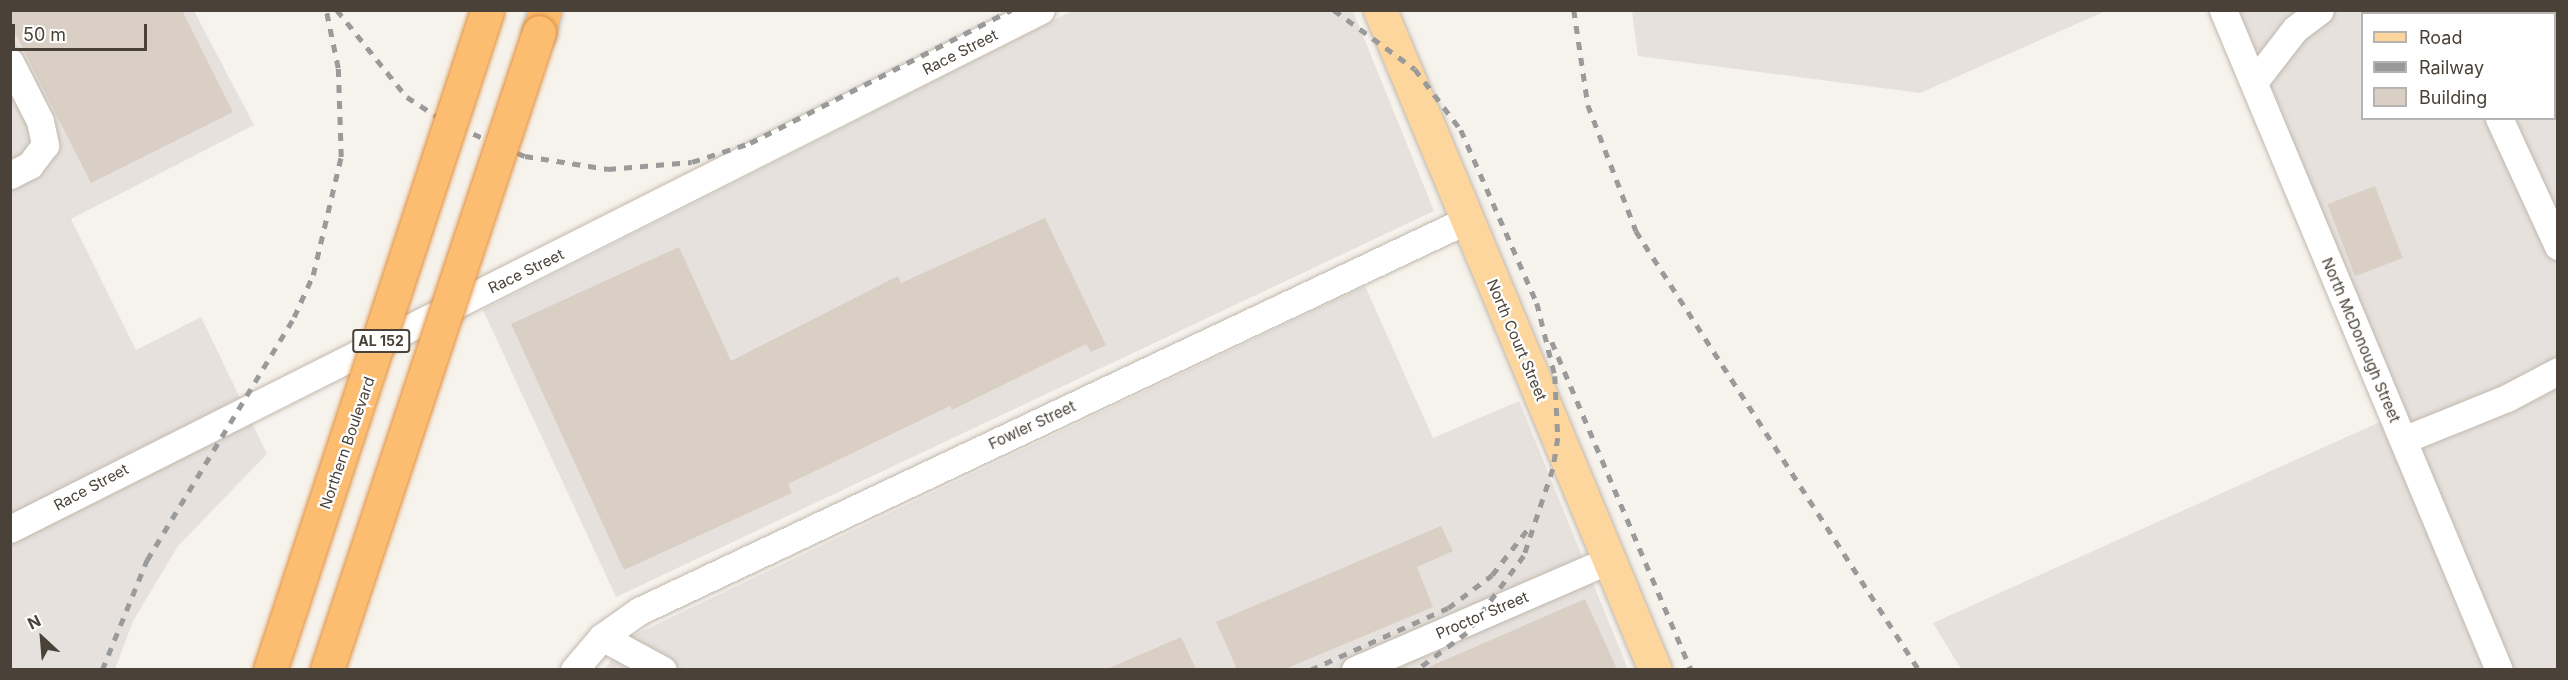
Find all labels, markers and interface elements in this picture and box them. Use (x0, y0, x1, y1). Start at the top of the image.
scale bar (15, 12, 150, 50)
legend (2361, 12, 2556, 120)
text: 50 m (23, 24, 66, 45)
street label: Race Street (919, 25, 1001, 79)
text: Road (2419, 27, 2462, 48)
text: Railway (2419, 57, 2484, 78)
text: Building (2419, 87, 2487, 108)
street label: Race Street (485, 245, 567, 297)
street label: North McDonough Street (2318, 255, 2404, 425)
street label: North Court Street (1483, 277, 1551, 403)
road number: AL 152 (351, 330, 411, 352)
street label: Northern Boulevard (316, 374, 378, 512)
street label: Fowler Street (986, 397, 1078, 453)
street label: Race Street (51, 460, 131, 514)
street label: Proctor Street (1433, 587, 1531, 643)
north arrow (12, 608, 72, 668)
text: N (24, 610, 44, 633)

